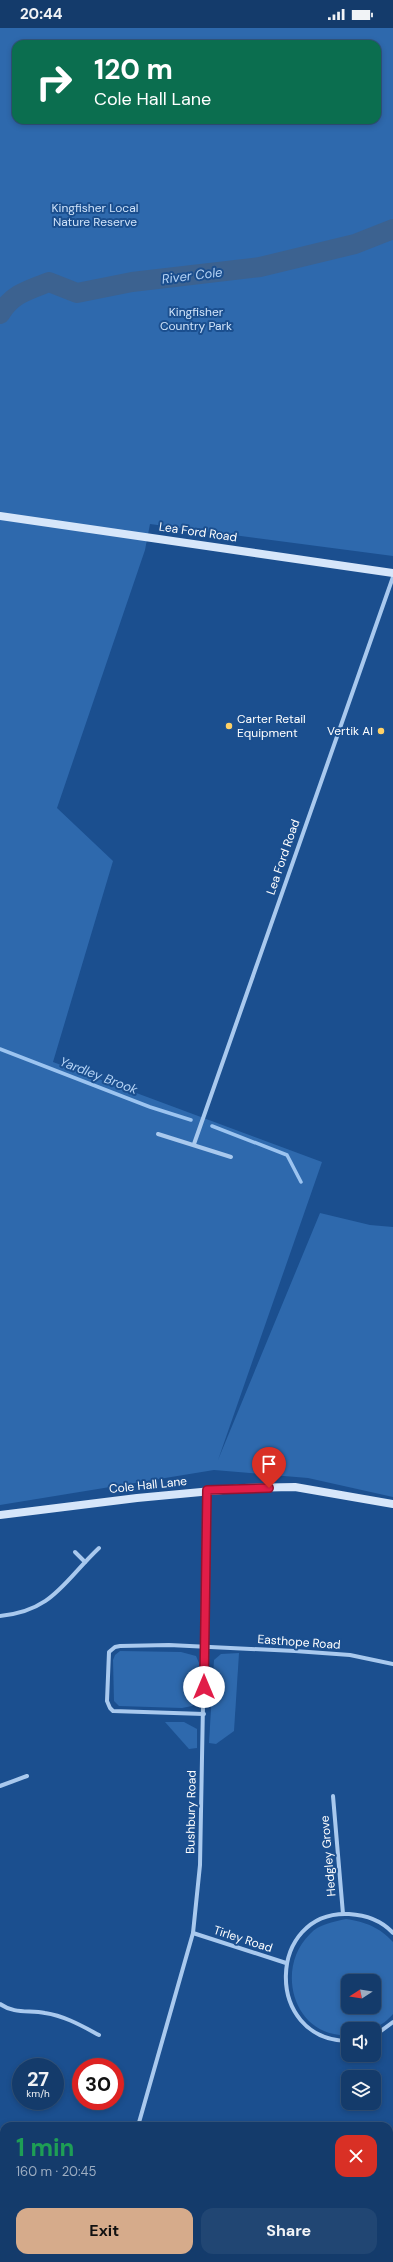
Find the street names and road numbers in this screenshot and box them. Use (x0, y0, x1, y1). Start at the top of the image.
street label: Lea Ford Road (158, 519, 238, 545)
street label: Lea Ford Road (263, 817, 303, 897)
street label: Cole Hall Lane (108, 1473, 188, 1497)
street label: Easthope Road (257, 1631, 341, 1653)
street label: Bushbury Road (182, 1770, 200, 1854)
street label: Hedgley Grove (316, 1815, 340, 1897)
street label: Tirley Road (211, 1922, 275, 1956)

